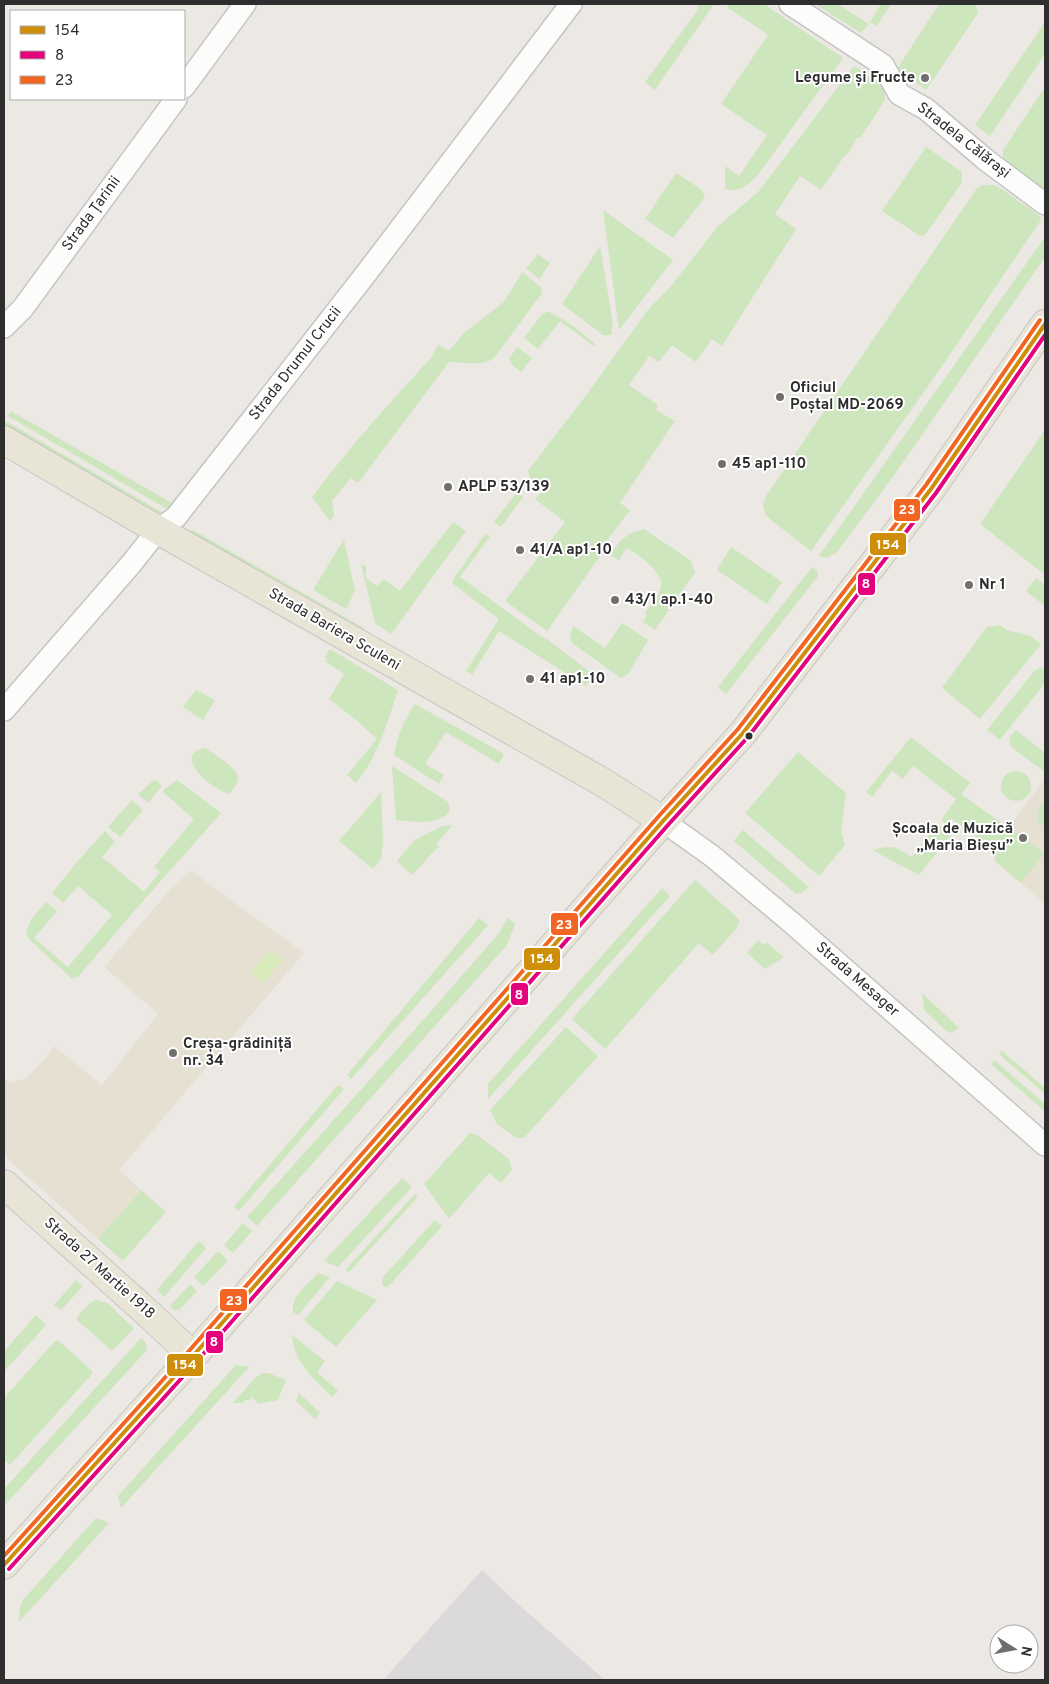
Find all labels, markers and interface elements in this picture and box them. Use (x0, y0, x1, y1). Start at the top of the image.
legend (10, 10, 185, 100)
text: 154 (55, 22, 80, 41)
text: 8 (55, 47, 64, 66)
place label: Legume și Fructe (795, 69, 915, 88)
text: 23 (55, 72, 73, 91)
marker: Legume și Fructe (919, 72, 931, 84)
street label: Stradela Călărași (913, 99, 1013, 183)
street label: Strada Țarinii (58, 173, 126, 255)
street label: Strada Drumul Crucii (246, 303, 346, 425)
place label: Oficiul Poștal MD-2069 (790, 379, 904, 415)
marker: Oficiul Poștal MD-2069 (774, 391, 786, 403)
place label: 45 ap1-110 (732, 455, 806, 474)
marker: 45 ap1-110 (716, 458, 728, 470)
place label: APLP 53/139 (458, 478, 549, 497)
marker: APLP 53/139 (442, 481, 454, 493)
line badge: 23 (893, 498, 921, 522)
text: 23 (899, 502, 915, 519)
line badge: 154 (869, 532, 907, 556)
text: 154 (876, 537, 900, 554)
place label: 41/A ap1-10 (530, 541, 612, 560)
marker: 41/A ap1-10 (514, 544, 526, 556)
line badge: 8 (857, 572, 876, 596)
text: 8 (862, 576, 870, 593)
place label: Nr 1 (979, 576, 1006, 595)
marker: Nr 1 (963, 579, 975, 591)
street label: Strada Bariera Sculeni (265, 584, 403, 676)
place label: 43/1 ap.1-40 (625, 591, 713, 610)
marker: 43/1 ap.1-40 (609, 594, 621, 606)
place label: 41 ap1-10 (540, 670, 605, 689)
marker: 41 ap1-10 (524, 673, 536, 685)
unlabelled marker (744, 731, 754, 741)
place label: Școala de Muzică „Maria Bieșu” (892, 820, 1013, 856)
marker: Școala de Muzică „Maria Bieșu” (1017, 832, 1029, 844)
line badge: 23 (550, 912, 579, 936)
text: 23 (556, 917, 572, 934)
street label: Strada Mesager (811, 938, 903, 1022)
line badge: 154 (523, 947, 561, 971)
text: 154 (530, 951, 554, 968)
line badge: 8 (510, 982, 529, 1006)
text: 8 (515, 987, 523, 1004)
place label: Creșa-grădiniță nr. 34 (183, 1035, 292, 1071)
marker: Creșa-grădiniță nr. 34 (167, 1047, 179, 1059)
street label: Strada 27 Martie 1918 (39, 1214, 159, 1324)
line badge: 23 (219, 1288, 248, 1312)
text: 23 (226, 1293, 242, 1310)
line badge: 8 (205, 1330, 224, 1354)
text: 8 (210, 1334, 218, 1351)
line badge: 154 (166, 1353, 204, 1377)
text: 154 (173, 1357, 197, 1374)
north arrow (989, 1624, 1039, 1674)
text: N (1016, 1645, 1035, 1658)

